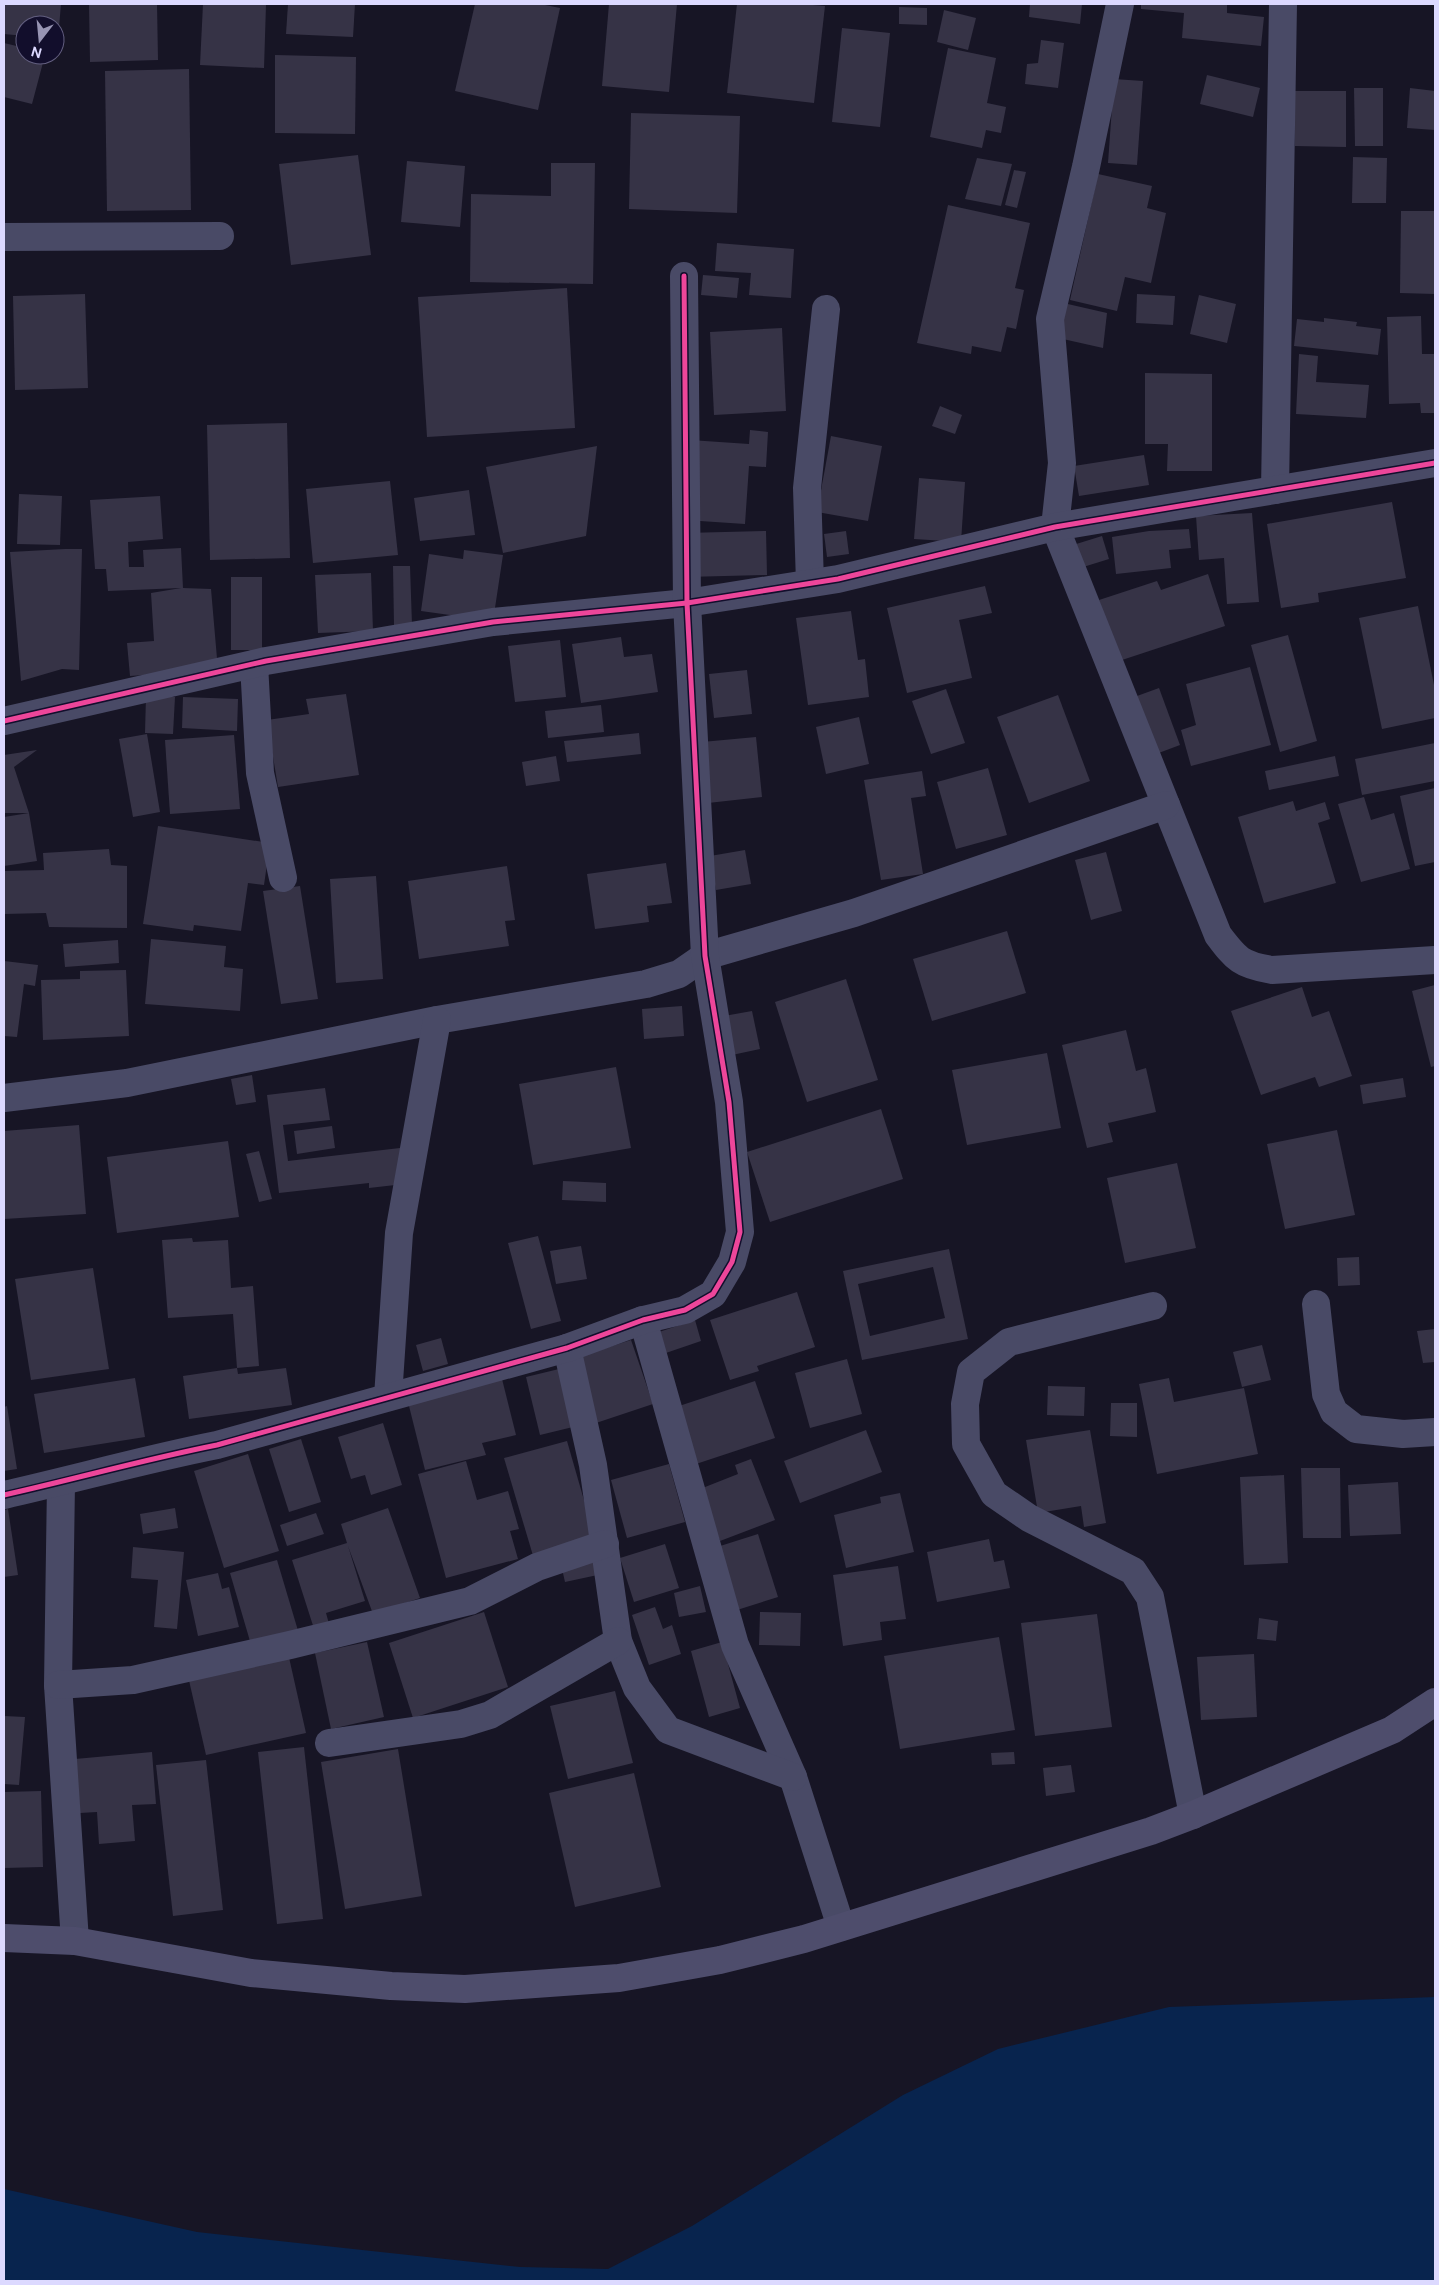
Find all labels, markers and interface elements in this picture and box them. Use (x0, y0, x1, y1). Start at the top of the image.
north arrow (15, 15, 65, 65)
text: N (29, 42, 44, 63)

